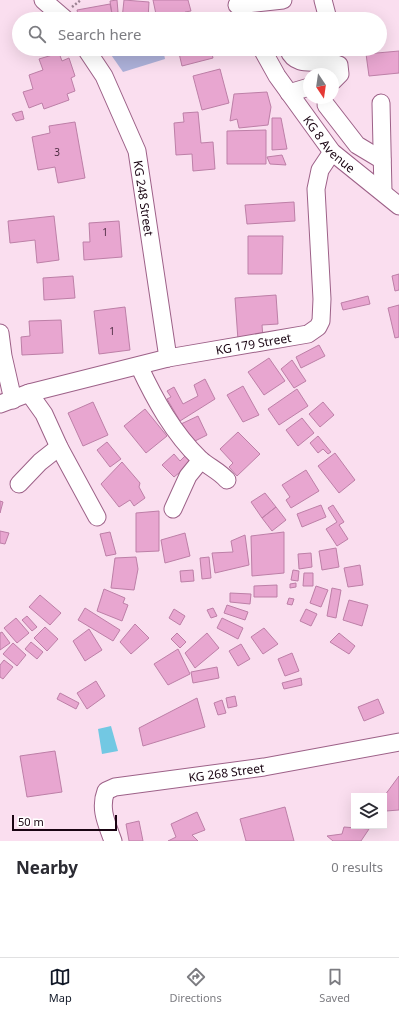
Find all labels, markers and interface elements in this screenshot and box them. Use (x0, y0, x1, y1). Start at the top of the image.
search box (12, 12, 387, 56)
icon: search (26, 23, 48, 45)
text: Search here (58, 24, 141, 44)
north arrow (303, 68, 339, 104)
street label: KG 8 Avenue (300, 112, 359, 176)
house number: 3 (54, 145, 60, 159)
street label: KG 248 Street (130, 159, 158, 238)
house number: 1 (102, 225, 108, 239)
house number: 1 (109, 324, 115, 338)
street label: KG 179 Street (214, 328, 293, 358)
street label: KG 268 Street (187, 758, 266, 786)
map controls (351, 793, 387, 829)
button: layers (351, 793, 387, 829)
scale bar (12, 813, 117, 832)
text: 50 m (18, 814, 44, 829)
text: Nearby (16, 856, 78, 879)
text: 0 results (331, 858, 383, 876)
tab: Map (49, 966, 72, 1005)
tab: Directions (169, 966, 222, 1005)
tab: Saved (319, 966, 350, 1005)

